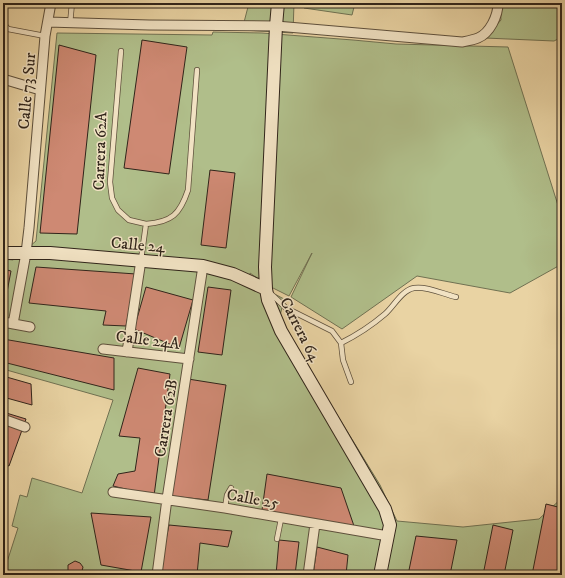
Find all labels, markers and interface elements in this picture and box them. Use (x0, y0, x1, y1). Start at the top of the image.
street label: Calle 73 Sur (14, 52, 40, 130)
street label: Carrera 62A (89, 111, 111, 191)
street label: Calle 24 (110, 233, 167, 257)
street label: Carrera 64 (275, 294, 325, 366)
street label: Calle 24A (115, 326, 182, 354)
street label: Carrera 62B (150, 378, 182, 458)
street label: Calle 25 (225, 485, 281, 513)

